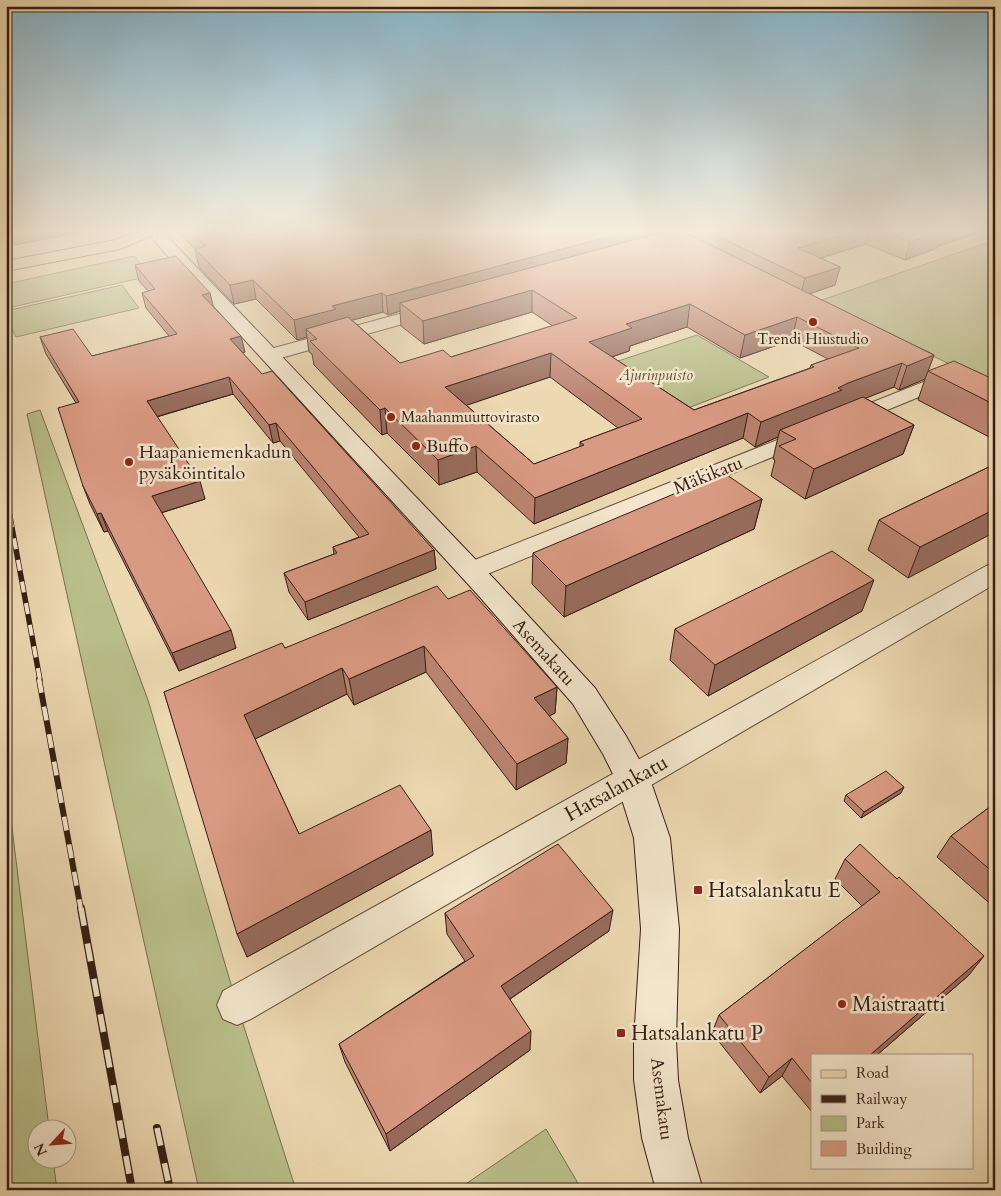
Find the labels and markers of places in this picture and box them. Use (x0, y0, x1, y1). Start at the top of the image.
marker: Trendi Hiustudio (807, 316, 819, 328)
place label: Trendi Hiustudio (757, 329, 869, 349)
place label: Maahanmuuttovirasto (401, 407, 540, 427)
marker: Maahanmuuttovirasto (385, 411, 397, 423)
place label: Buffo (426, 434, 469, 459)
place label: Haapaniemenkadun pysäköintitalo (139, 440, 292, 486)
marker: Buffo (410, 440, 422, 452)
marker: Haapaniemenkadun pysäköintitalo (123, 456, 135, 468)
place label: Hatsalankatu E (708, 876, 841, 905)
marker: Hatsalankatu E (692, 884, 704, 896)
place label: Maistraatti (852, 990, 945, 1019)
marker: Maistraatti (836, 998, 848, 1010)
place label: Hatsalankatu P (631, 1019, 763, 1048)
marker: Hatsalankatu P (615, 1027, 627, 1039)

